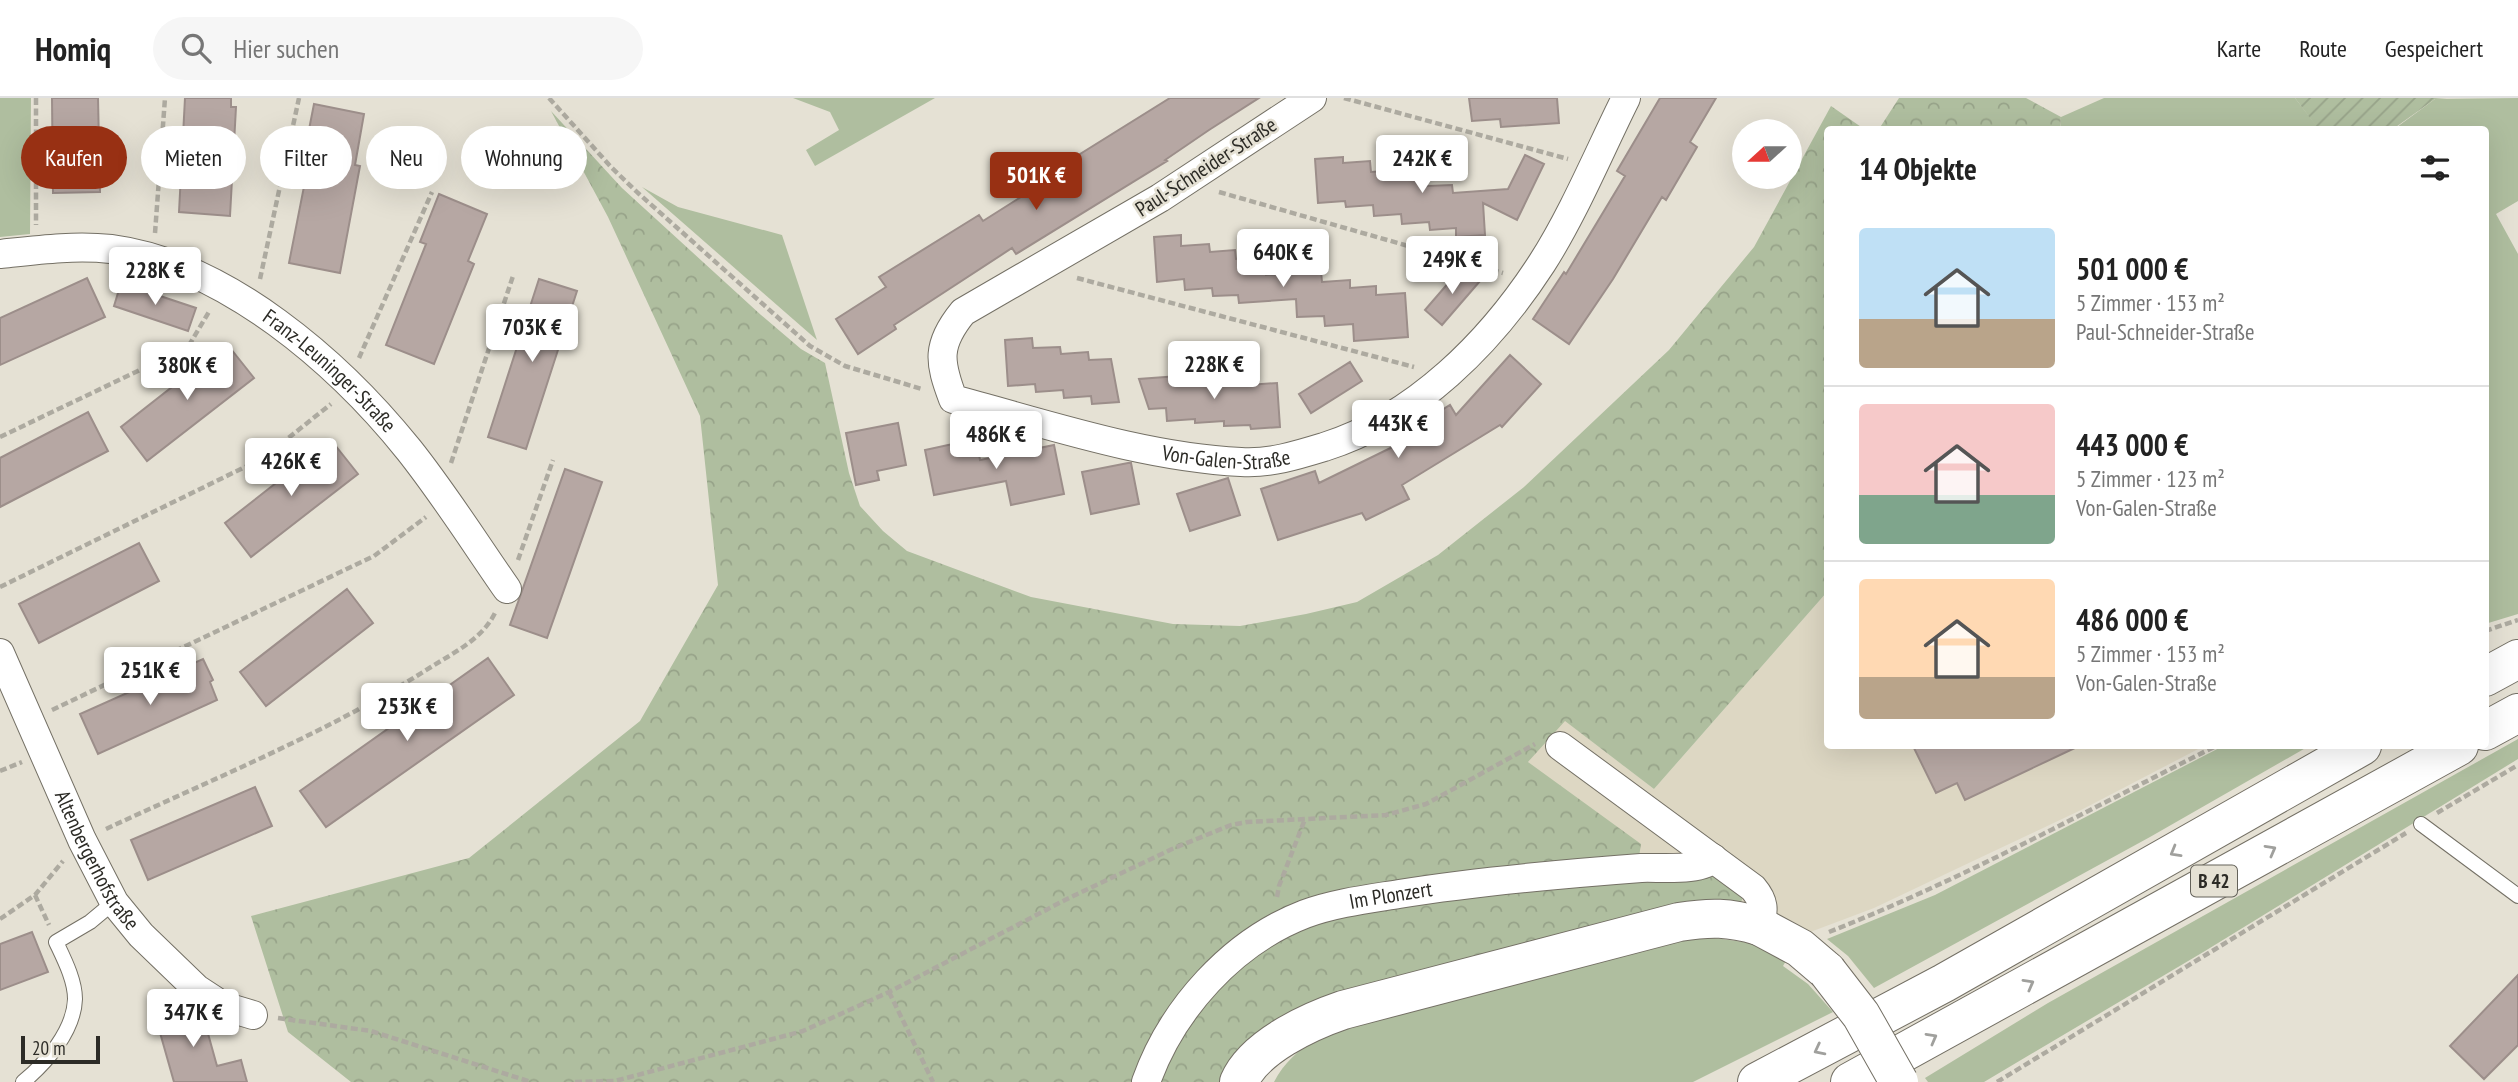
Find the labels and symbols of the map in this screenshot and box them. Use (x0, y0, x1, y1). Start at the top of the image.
street label: Paul-Schneider-Straße (1130, 111, 1281, 222)
north arrow (1732, 119, 1802, 189)
pin: 242K € (1365, 136, 1479, 195)
pin: 501K € (979, 152, 1093, 212)
pin: 640K € (1226, 230, 1340, 289)
pin: 249K € (1395, 236, 1509, 296)
pin: 228K € (98, 248, 212, 307)
street label: Franz-Leuninger-Straße (258, 303, 402, 438)
pin: 703K € (475, 304, 589, 364)
pin: 380K € (130, 342, 244, 402)
pin: 228K € (1157, 342, 1271, 401)
pin: 443K € (1341, 400, 1455, 460)
pin: 486K € (939, 412, 1053, 471)
pin: 426K € (234, 438, 348, 498)
street label: Von-Galen-Straße (1159, 439, 1293, 475)
pin: 251K € (93, 648, 207, 707)
pin: 253K € (350, 684, 464, 743)
street label: Altenbergerhofstraße (49, 786, 145, 935)
one-way arrow (2169, 844, 2182, 857)
one-way arrow (2263, 845, 2276, 858)
road number: B 42 (2191, 866, 2237, 896)
street label: Im Plonzert (1347, 875, 1434, 915)
one-way arrow (2022, 979, 2034, 992)
pin: 347K € (136, 990, 250, 1049)
scale bar (21, 1033, 100, 1065)
one-way arrow (1924, 1033, 1937, 1046)
one-way arrow (1814, 1042, 1826, 1055)

